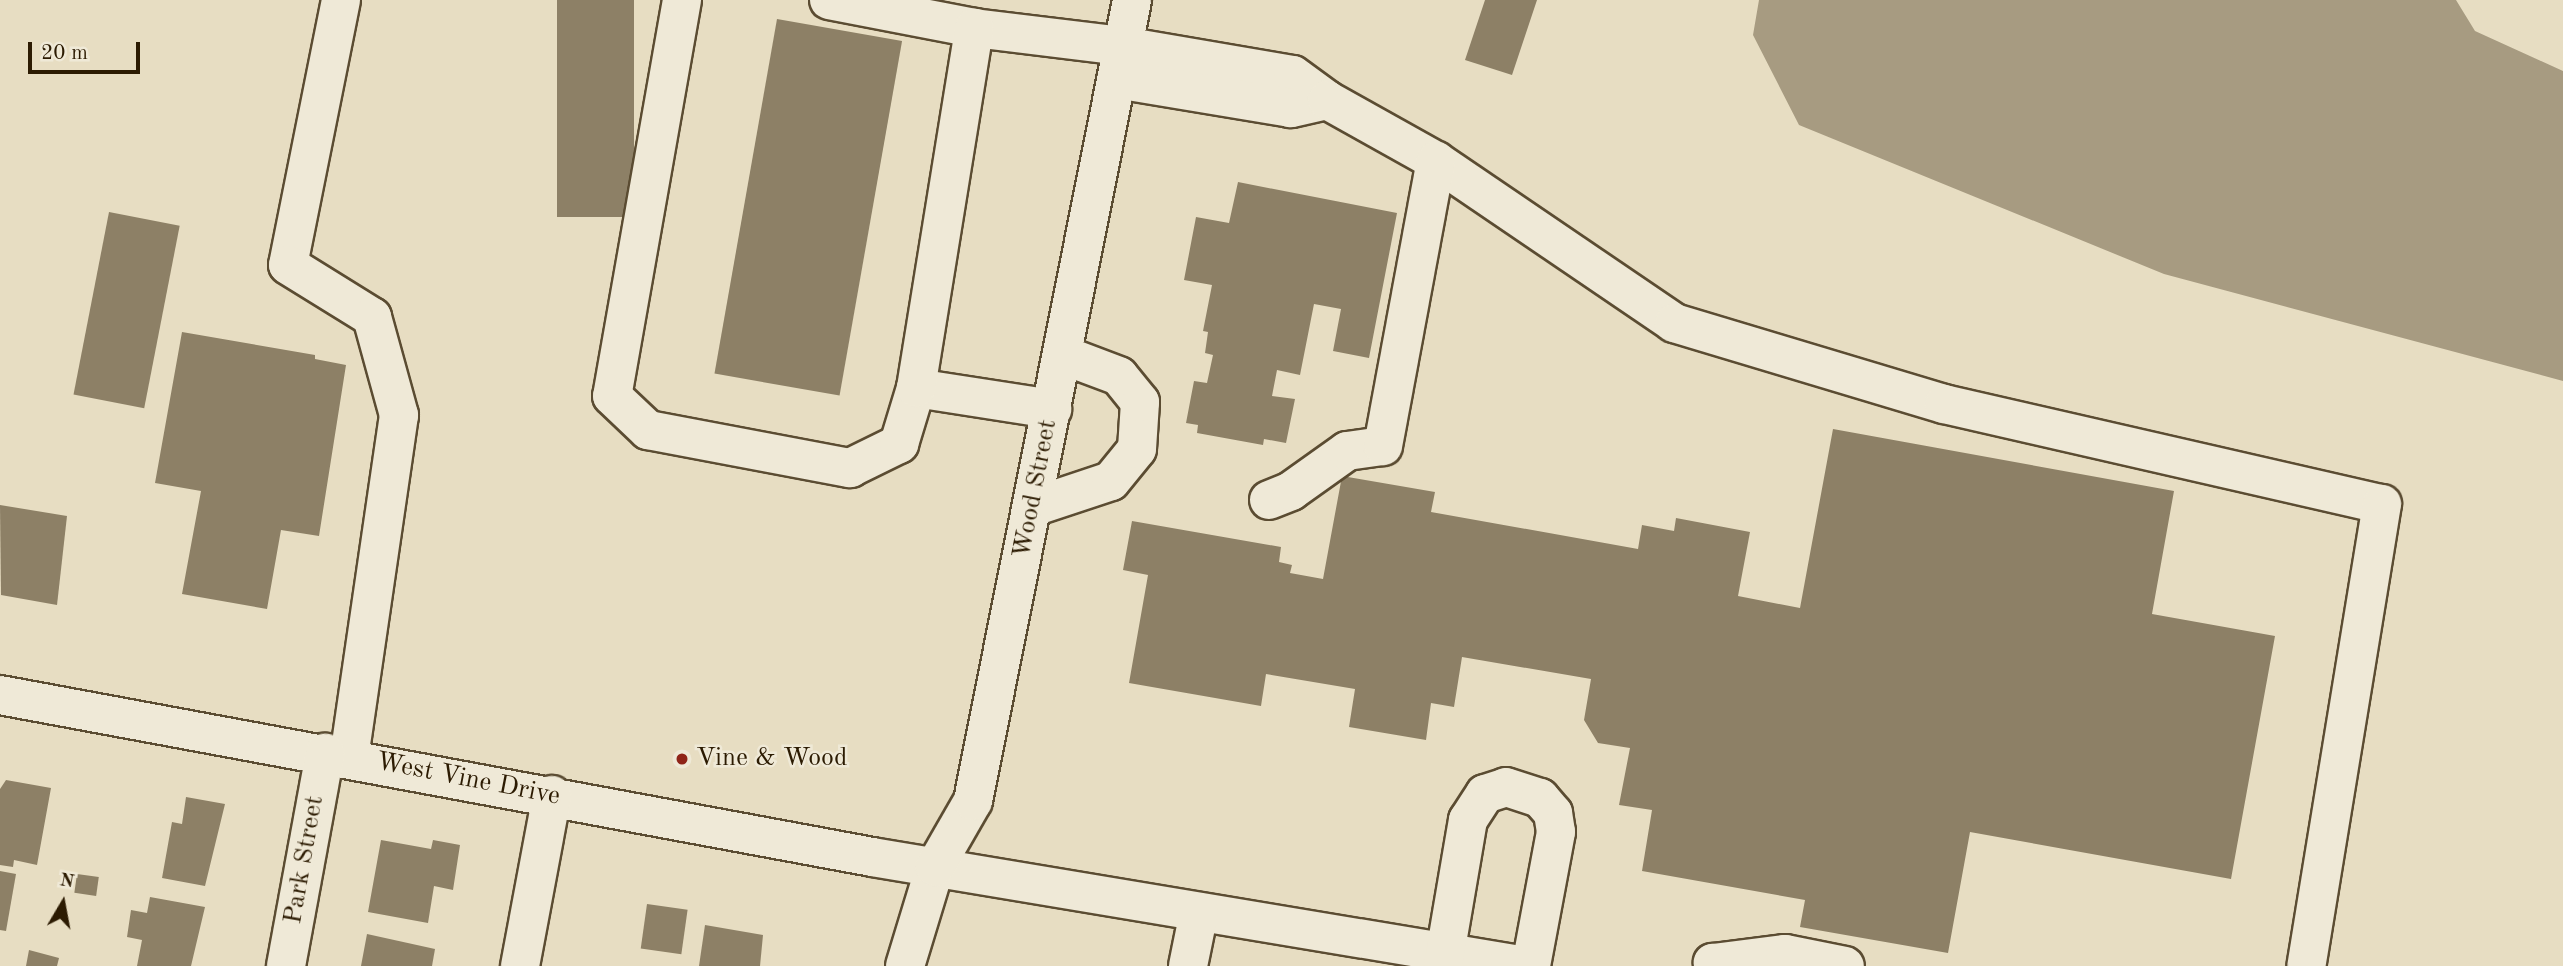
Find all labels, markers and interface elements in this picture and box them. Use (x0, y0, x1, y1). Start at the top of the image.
scale bar (32, 28, 144, 72)
text: 20 m (41, 43, 88, 64)
street label: Wood Street (1007, 417, 1065, 561)
place label: Vine & Wood (696, 743, 848, 775)
street label: West Vine Drive (373, 747, 563, 813)
marker: Vine & Wood (674, 751, 690, 767)
street label: Park Street (278, 793, 332, 927)
north arrow (28, 868, 98, 938)
text: N (58, 871, 76, 892)

